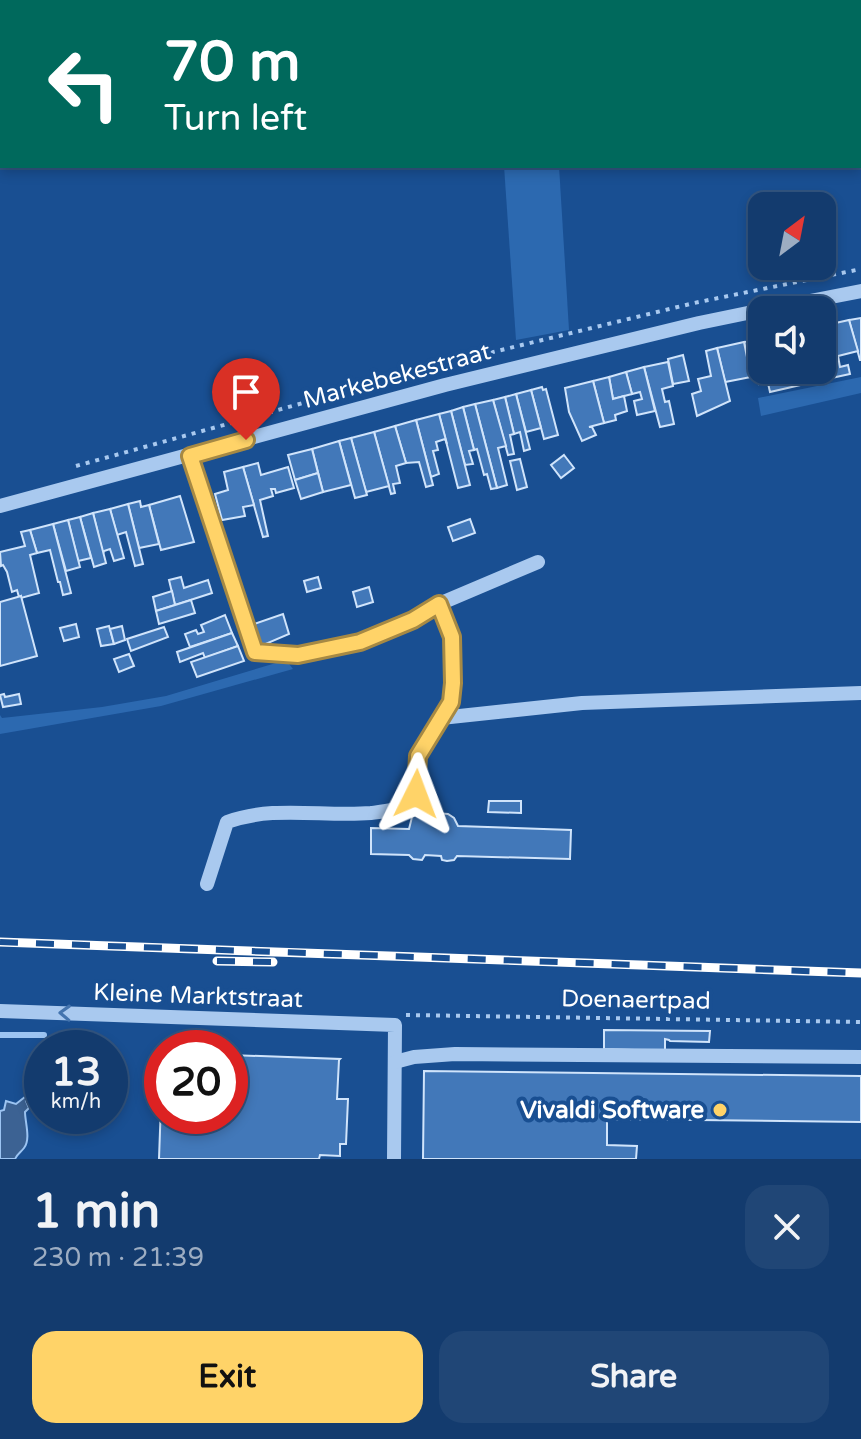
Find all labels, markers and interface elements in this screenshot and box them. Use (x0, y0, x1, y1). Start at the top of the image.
text: 70 m (164, 29, 300, 96)
icon: left (32, 32, 136, 136)
text: Turn left (164, 97, 307, 140)
north arrow (748, 192, 836, 280)
map controls (748, 192, 836, 384)
button: sound (748, 296, 836, 384)
street label: Markebekestraat (300, 337, 494, 415)
pin (212, 358, 280, 440)
icon: arrive (224, 370, 268, 414)
position arrow (374, 752, 458, 836)
street label: Kleine Marktstraat (93, 978, 303, 1014)
street label: Doenaertpad (561, 984, 711, 1016)
one-way arrow (58, 1005, 71, 1022)
speed limit sign: 20 (144, 1030, 248, 1134)
text: 13 (51, 1048, 101, 1096)
text: km/h (51, 1090, 101, 1114)
place label: Vivaldi Software (520, 1096, 704, 1125)
marker: Vivaldi Software (711, 1101, 729, 1119)
text: 1 min (32, 1183, 160, 1241)
button: close (745, 1185, 829, 1269)
text: 230 m · 21:39 (32, 1242, 204, 1273)
button: Exit (32, 1331, 423, 1423)
button: Share (439, 1331, 829, 1423)

